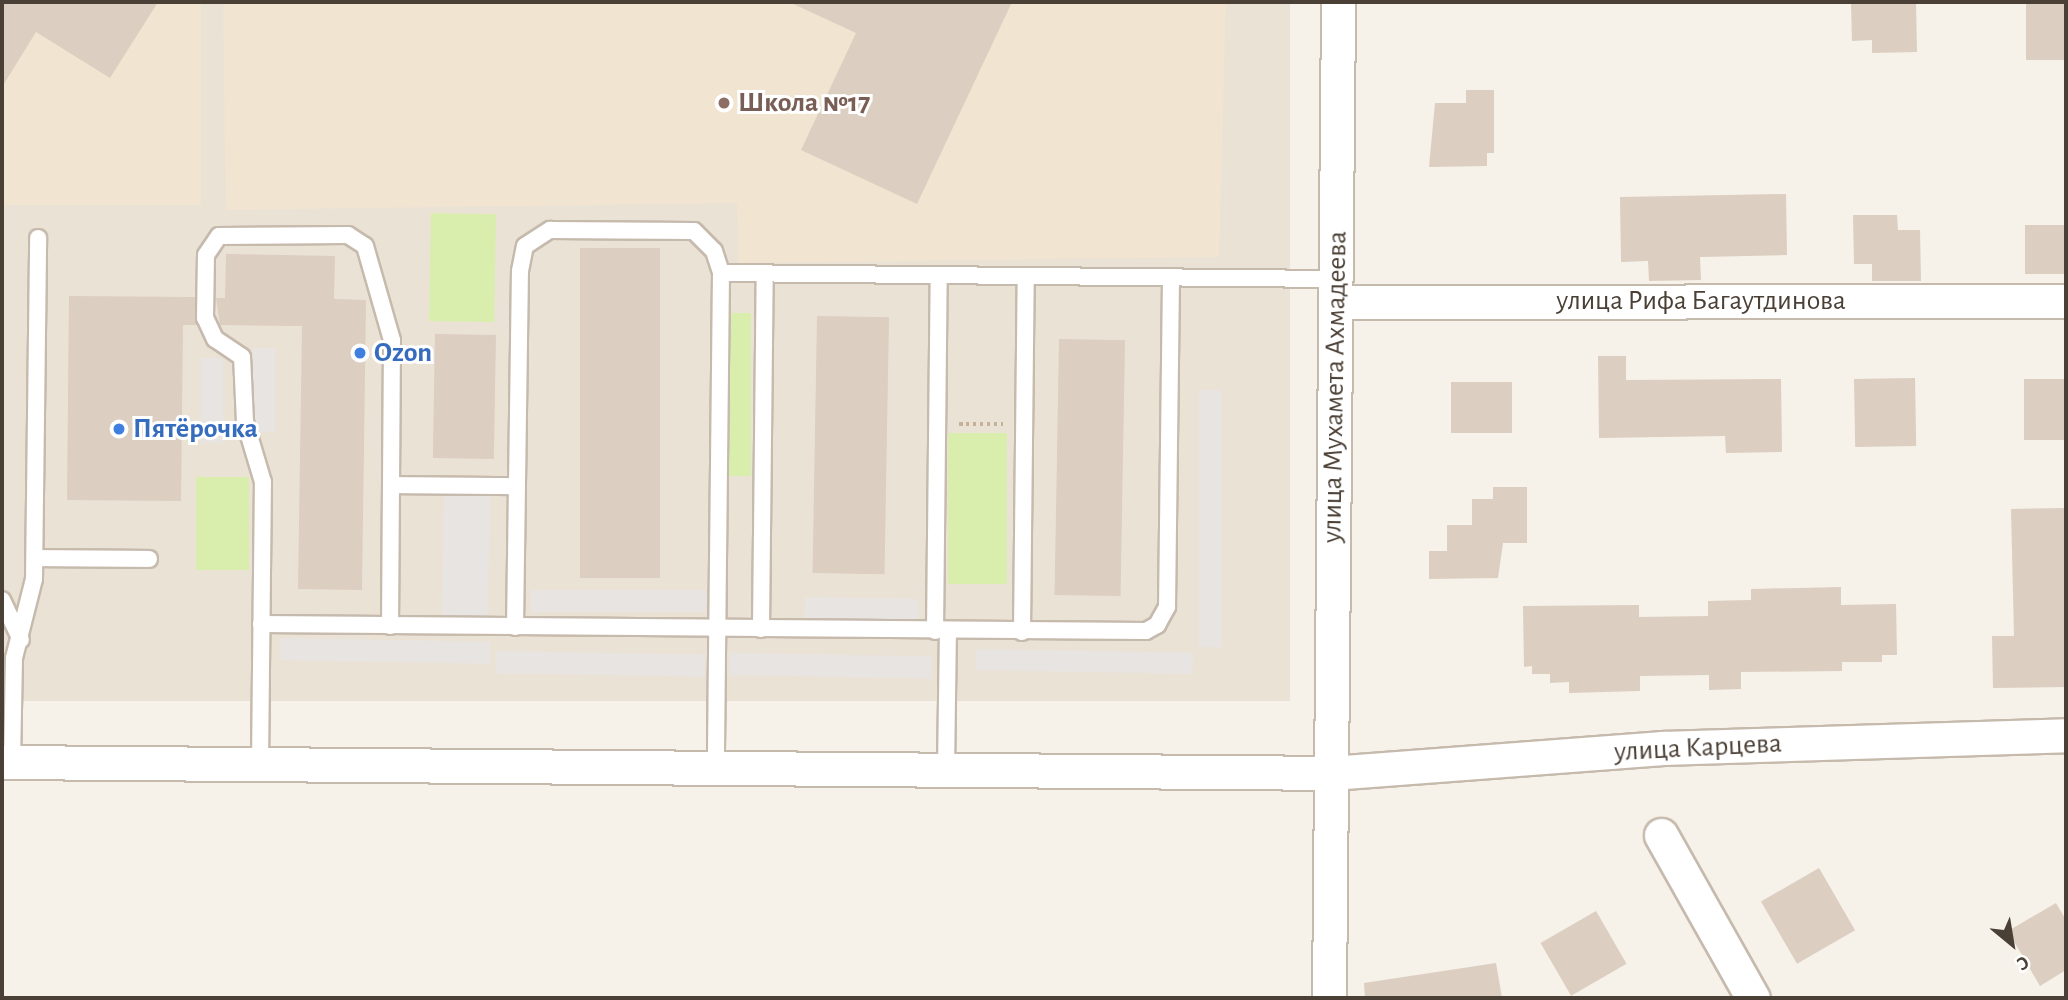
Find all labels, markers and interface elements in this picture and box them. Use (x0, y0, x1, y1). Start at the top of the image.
place label: Школа №17 (738, 86, 870, 120)
marker: Школа №17 (716, 95, 732, 111)
street label: улица Мухамета Ахмадеева (1315, 231, 1355, 543)
street label: улица Рифа Багаутдинова (1556, 284, 1846, 318)
place label: Ozon (374, 336, 432, 370)
marker: Ozon (352, 345, 368, 361)
place label: Пятёрочка (133, 412, 258, 446)
marker: Пятёрочка (111, 421, 127, 437)
street label: улица Карцева (1613, 727, 1783, 769)
north arrow (1977, 909, 2047, 979)
text: С (2013, 952, 2032, 973)

